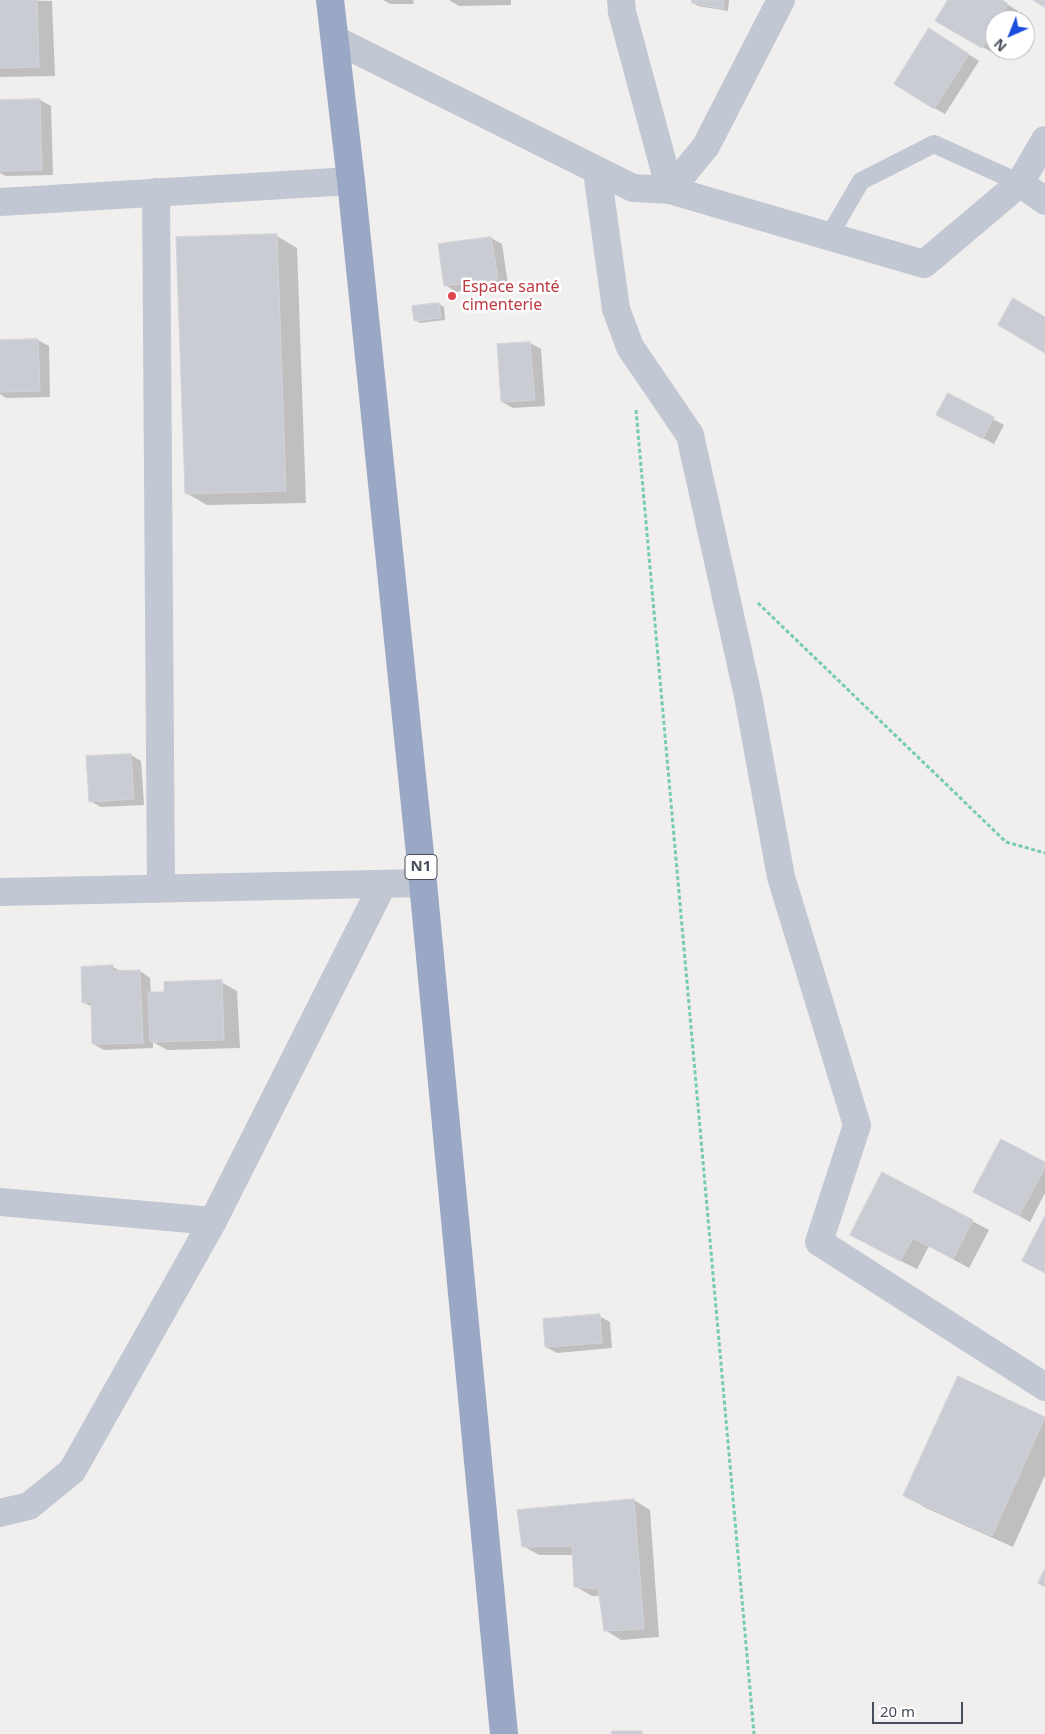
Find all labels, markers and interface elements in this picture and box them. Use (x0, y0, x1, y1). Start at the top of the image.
north arrow (985, 10, 1035, 60)
text: N (989, 35, 1011, 56)
place label: Espace santé cimenterie (462, 277, 560, 315)
marker: Espace santé cimenterie (446, 290, 458, 302)
road number: N1 (405, 854, 437, 880)
scale bar (875, 1692, 966, 1724)
text: 20 m (880, 1701, 915, 1721)

